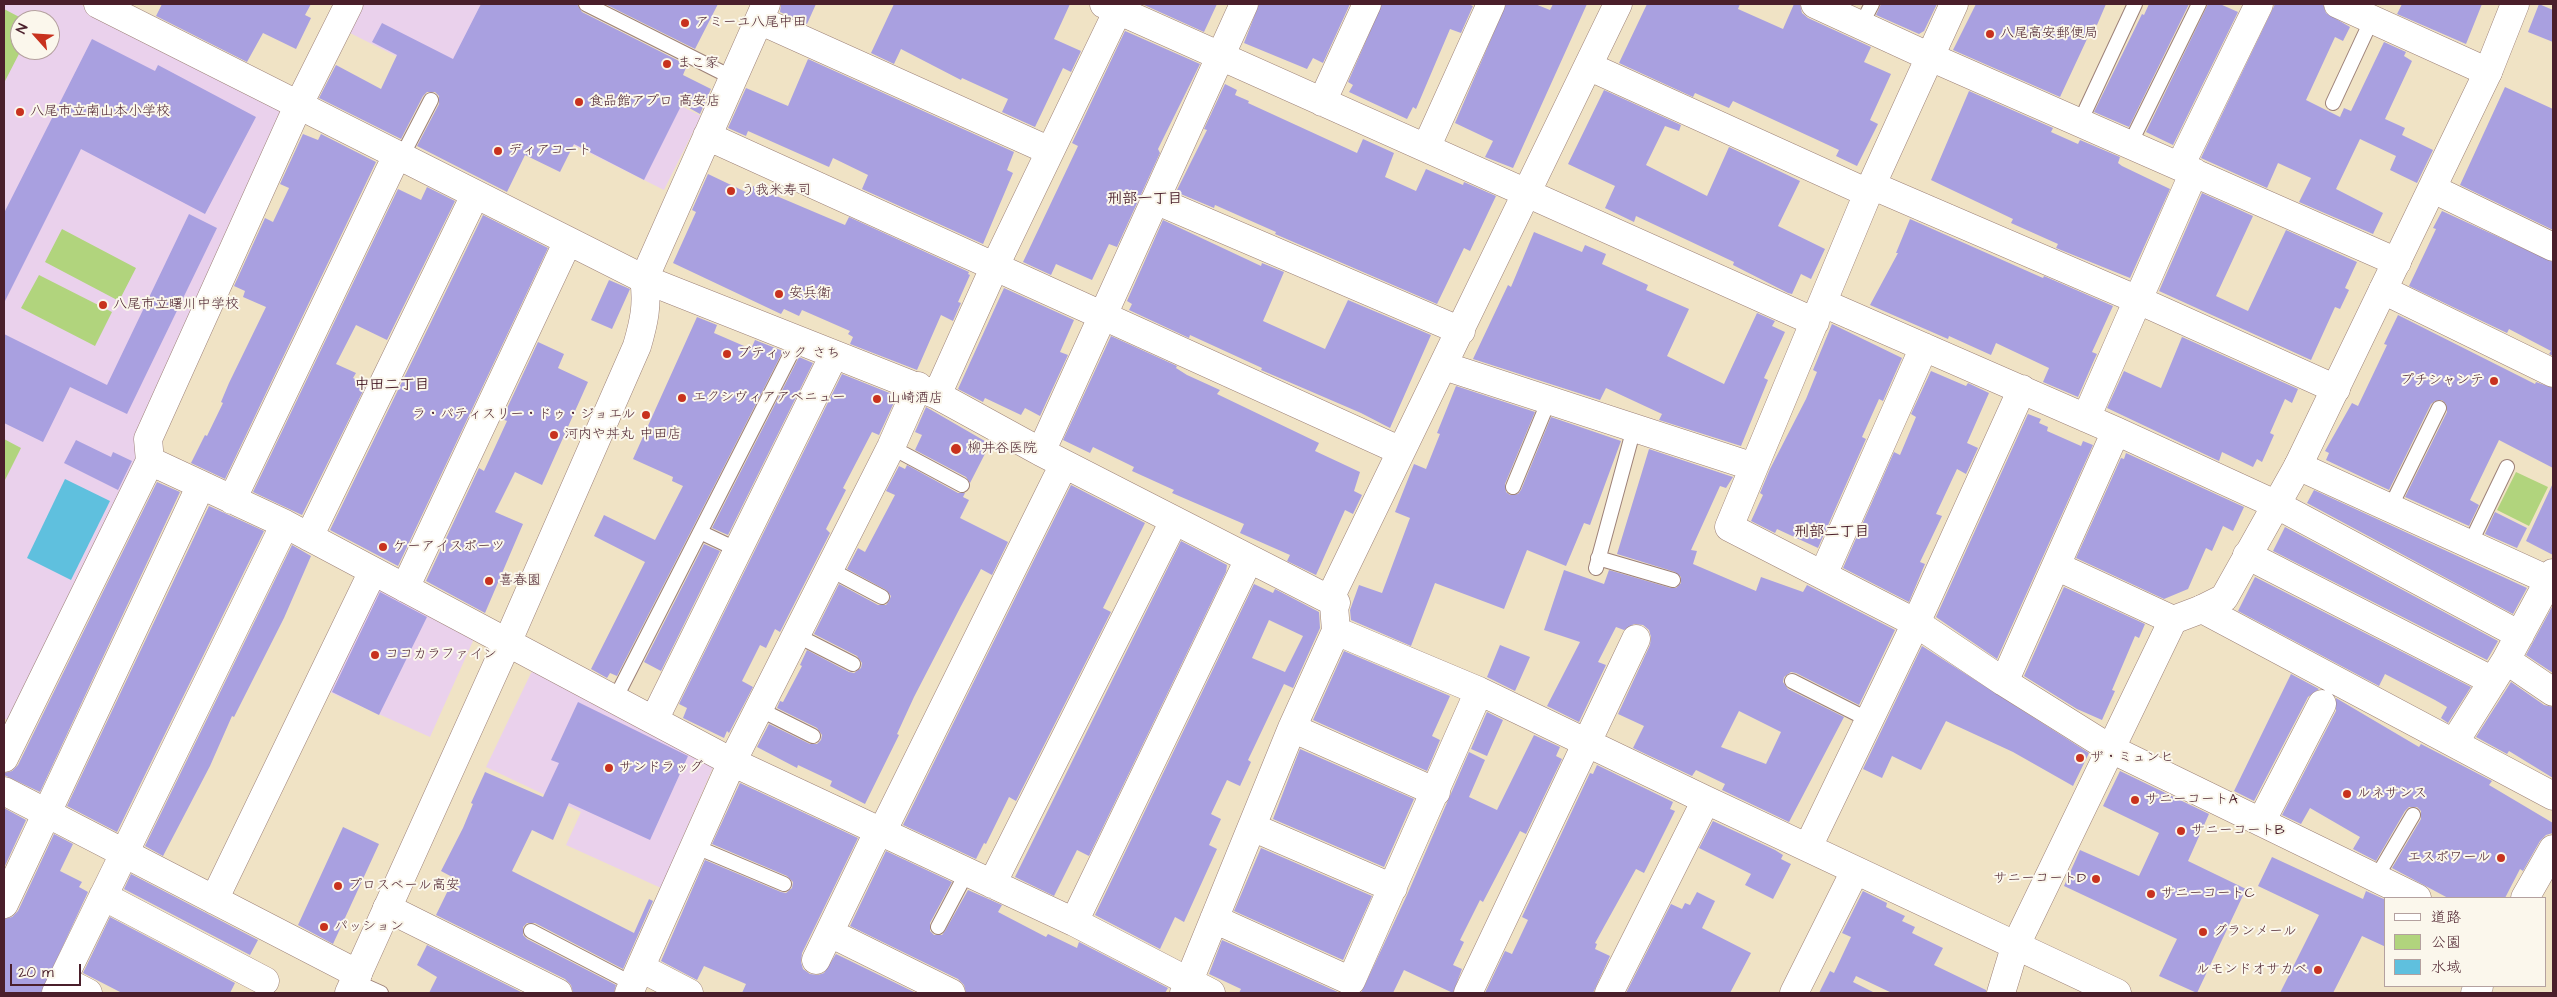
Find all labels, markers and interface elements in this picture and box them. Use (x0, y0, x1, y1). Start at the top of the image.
north arrow (10, 10, 60, 60)
place label: アミーユ八尾中田 (695, 15, 807, 31)
marker: アミーユ八尾中田 (679, 17, 691, 29)
text: N (12, 21, 33, 37)
place label: 八尾高安郵便局 (2000, 26, 2098, 42)
marker: 八尾高安郵便局 (1984, 28, 1996, 40)
place label: まこ家 (677, 56, 719, 72)
marker: まこ家 (661, 58, 673, 70)
place label: 食品館アプロ 高安店 (589, 94, 721, 110)
marker: 食品館アプロ 高安店 (573, 96, 585, 108)
place label: 八尾市立南山本小学校 (30, 104, 170, 120)
marker: 八尾市立南山本小学校 (14, 106, 26, 118)
place label: ディアコート (508, 143, 592, 159)
marker: ディアコート (492, 145, 504, 157)
place label: う我米寿司 (741, 183, 811, 199)
marker: う我米寿司 (725, 185, 737, 197)
district label: 刑部一丁目 (1108, 191, 1182, 209)
place label: 安兵衛 (789, 286, 831, 302)
marker: 安兵衛 (773, 288, 785, 300)
place label: 八尾市立曙川中学校 (113, 297, 239, 313)
marker: 八尾市立曙川中学校 (97, 299, 109, 311)
place label: ブティック さち (737, 346, 841, 362)
marker: ブティック さち (721, 348, 733, 360)
place label: プチシャンテ (2400, 373, 2484, 389)
marker: プチシャンテ (2488, 375, 2500, 387)
district label: 中田二丁目 (355, 377, 429, 395)
place label: エクシヴィアアベニュー (692, 390, 846, 406)
place label: 山崎酒店 (887, 391, 943, 407)
marker: エクシヴィアアベニュー (676, 392, 688, 404)
marker: 山崎酒店 (871, 393, 883, 405)
place label: ラ・パティスリー・ドゥ・ジョエル (412, 407, 636, 423)
marker: ラ・パティスリー・ドゥ・ジョエル (640, 409, 652, 421)
place label: 河内や丼丸 中田店 (564, 427, 682, 443)
marker: 河内や丼丸 中田店 (548, 429, 560, 441)
place label: 柳井谷医院 (967, 441, 1037, 457)
marker: 柳井谷医院 (949, 442, 963, 456)
district label: 刑部二丁目 (1795, 524, 1869, 542)
place label: ケーアイスポーツ (393, 539, 505, 555)
marker: ケーアイスポーツ (377, 541, 389, 553)
place label: 喜春園 (499, 573, 541, 589)
marker: 喜春園 (483, 575, 495, 587)
place label: ココカラファイン (385, 647, 497, 663)
marker: ココカラファイン (369, 649, 381, 661)
place label: ザ・ミュンヒ (2090, 750, 2174, 766)
marker: ザ・ミュンヒ (2074, 752, 2086, 764)
place label: サンドラッグ (619, 760, 703, 776)
marker: サンドラッグ (603, 762, 615, 774)
place label: ルネサンス (2357, 786, 2427, 802)
marker: ルネサンス (2341, 788, 2353, 800)
place label: サニーコートA (2145, 792, 2238, 808)
marker: サニーコートA (2129, 794, 2141, 806)
place label: サニーコートB (2191, 823, 2285, 839)
marker: サニーコートB (2175, 825, 2187, 837)
place label: エスポワール (2407, 850, 2491, 866)
marker: エスポワール (2495, 852, 2507, 864)
place label: サニーコートD (1993, 871, 2086, 887)
marker: サニーコートD (2090, 873, 2102, 885)
place label: プロスベール高安 (348, 878, 460, 894)
marker: プロスベール高安 (332, 880, 344, 892)
place label: サニーコートC (2161, 886, 2255, 902)
marker: サニーコートC (2145, 888, 2157, 900)
legend (2384, 897, 2547, 987)
text: 道路 (2431, 907, 2461, 928)
place label: パッション (334, 919, 404, 935)
marker: パッション (318, 921, 330, 933)
place label: グランメール (2213, 924, 2297, 940)
marker: グランメール (2197, 926, 2209, 938)
text: 公園 (2431, 932, 2461, 953)
scale bar (12, 954, 84, 986)
text: 水域 (2431, 957, 2461, 978)
text: 20 m (18, 962, 54, 983)
place label: ルモンドオサカベ (2196, 962, 2308, 978)
marker: ルモンドオサカベ (2312, 964, 2324, 976)

